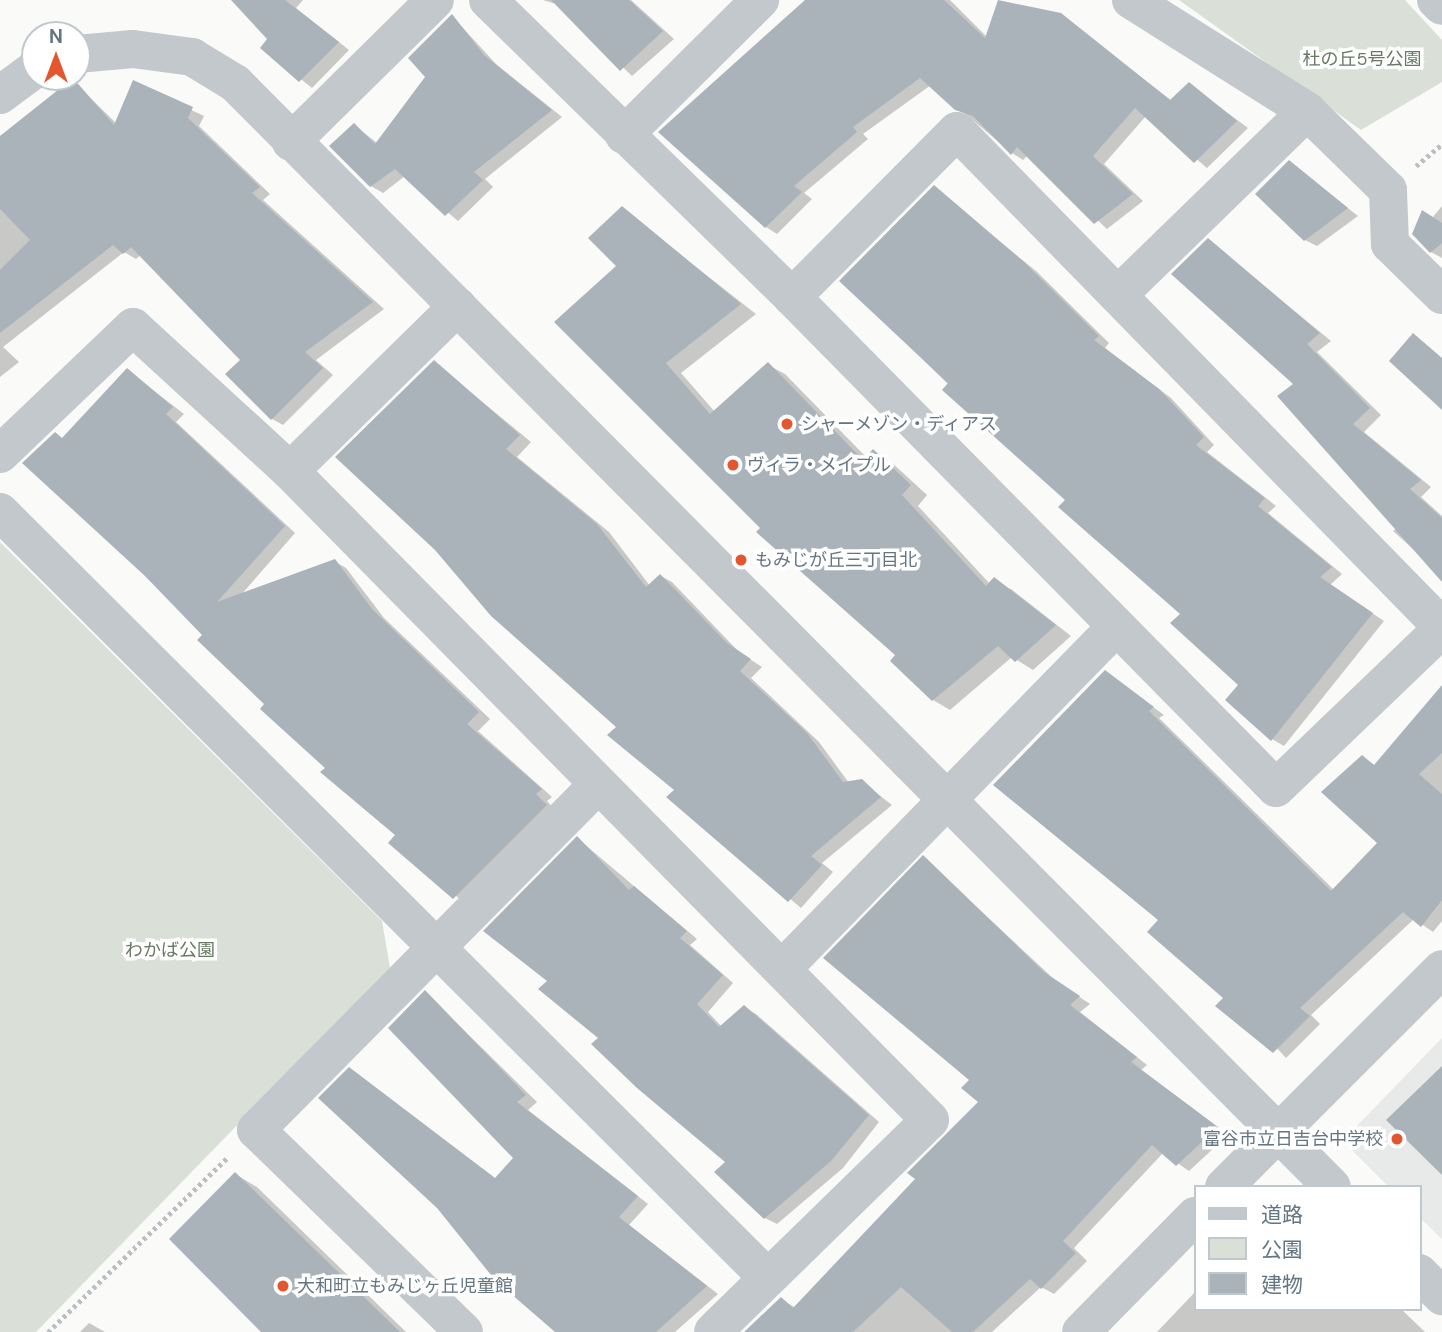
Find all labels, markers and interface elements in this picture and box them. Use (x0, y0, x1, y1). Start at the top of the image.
north arrow (21, 21, 91, 91)
text: N (49, 24, 63, 49)
park label: 杜の丘5号公園 (1303, 48, 1421, 70)
place label: シャーメゾン・ディアス (801, 413, 999, 435)
marker: シャーメゾン・ディアス (779, 416, 795, 432)
place label: ヴィラ・メイプル (747, 454, 891, 476)
marker: ヴィラ・メイプル (725, 457, 741, 473)
place label: もみじが丘三丁目北 (755, 549, 917, 571)
marker: もみじが丘三丁目北 (733, 552, 749, 568)
park label: わかば公園 (125, 939, 215, 961)
place label: 富谷市立日吉台中学校 (1203, 1128, 1383, 1150)
marker: 富谷市立日吉台中学校 (1389, 1131, 1405, 1147)
legend (1194, 1185, 1421, 1311)
text: 道路 (1261, 1201, 1303, 1229)
text: 公園 (1261, 1236, 1303, 1264)
text: 建物 (1261, 1271, 1303, 1299)
place label: 大和町立もみじヶ丘児童館 (297, 1275, 513, 1297)
marker: 大和町立もみじヶ丘児童館 (275, 1278, 291, 1294)

